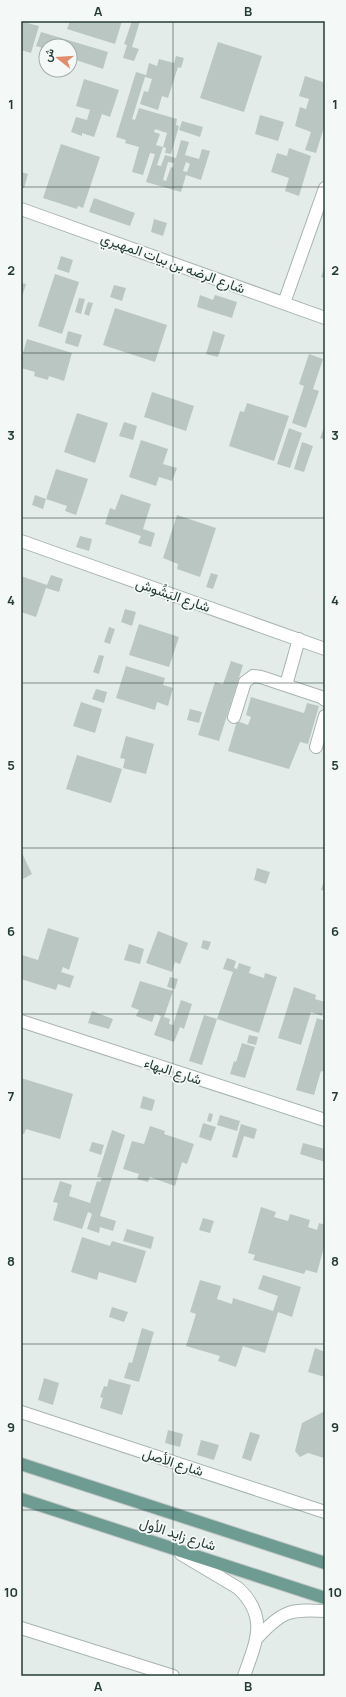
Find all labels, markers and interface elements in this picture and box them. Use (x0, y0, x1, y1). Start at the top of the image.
text: A (94, 2, 103, 20)
text: B (244, 2, 252, 20)
north arrow (38, 38, 78, 78)
text: ش (39, 46, 57, 63)
text: 1 (8, 95, 14, 113)
text: 1 (332, 95, 338, 113)
street label: شارع الرضه بن بيات المهيري (97, 228, 248, 300)
text: 2 (7, 261, 15, 279)
text: 2 (331, 261, 339, 279)
text: 3 (7, 426, 15, 444)
text: 3 (331, 426, 339, 444)
street label: شارع البَشُوش (133, 573, 213, 618)
text: 4 (7, 591, 15, 609)
text: 4 (331, 591, 339, 609)
text: 5 (7, 756, 15, 774)
text: 5 (331, 756, 339, 774)
text: 6 (7, 922, 15, 940)
text: 6 (331, 922, 339, 940)
street label: شارع البهاء (141, 1052, 204, 1091)
text: 7 (8, 1087, 15, 1105)
text: 7 (332, 1087, 339, 1105)
text: 8 (7, 1252, 15, 1270)
text: 8 (331, 1252, 339, 1270)
text: 9 (7, 1418, 15, 1436)
text: 9 (331, 1418, 339, 1436)
street label: شارع الأصل (140, 1443, 206, 1482)
street label: شارع زايد الأول (137, 1512, 219, 1557)
text: 10 (4, 1583, 18, 1601)
text: 10 (328, 1583, 342, 1601)
text: A (94, 1677, 103, 1695)
text: B (244, 1677, 252, 1695)

